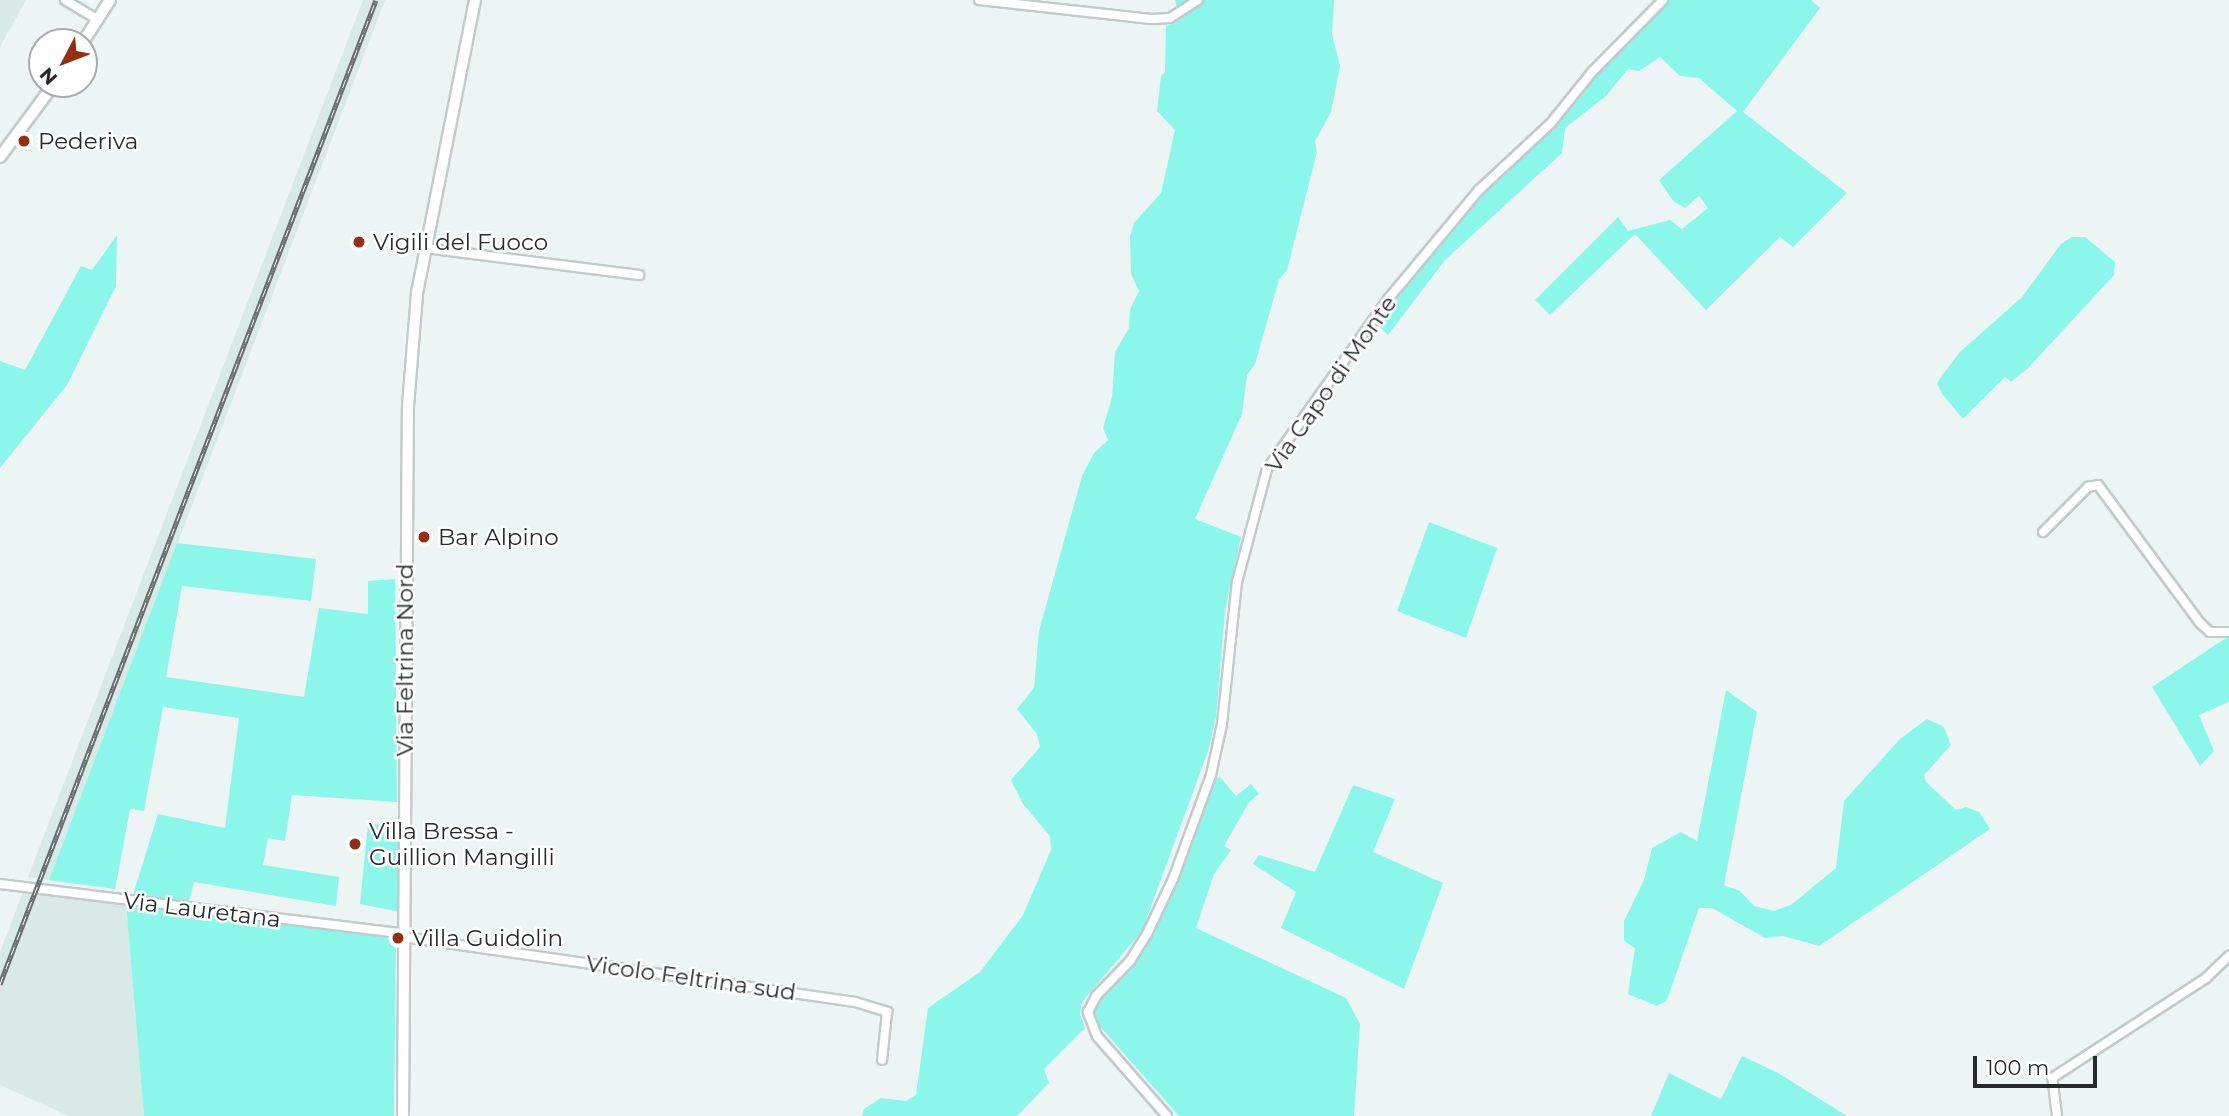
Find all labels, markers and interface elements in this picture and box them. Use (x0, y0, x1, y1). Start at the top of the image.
north arrow (28, 28, 98, 98)
text: N (35, 63, 62, 89)
place label: Pederiva (38, 127, 138, 155)
marker: Pederiva (16, 133, 32, 149)
place label: Vigili del Fuoco (373, 228, 548, 256)
marker: Vigili del Fuoco (351, 234, 367, 250)
street label: Via Capo di Monte (1260, 290, 1402, 478)
place label: Bar Alpino (438, 523, 559, 551)
marker: Bar Alpino (416, 529, 432, 545)
street label: Via Feltrina Nord (391, 564, 419, 756)
place label: Villa Bressa - Guillion Mangilli (369, 817, 555, 871)
marker: Villa Bressa - Guillion Mangilli (347, 836, 363, 852)
street label: Via Lauretana (122, 887, 282, 933)
place label: Villa Guidolin (412, 924, 563, 952)
marker: Villa Guidolin (390, 930, 406, 946)
street label: Vicolo Feltrina sud (584, 950, 798, 1006)
scale bar (1977, 1042, 2101, 1086)
text: 100 m (1986, 1055, 2049, 1080)

